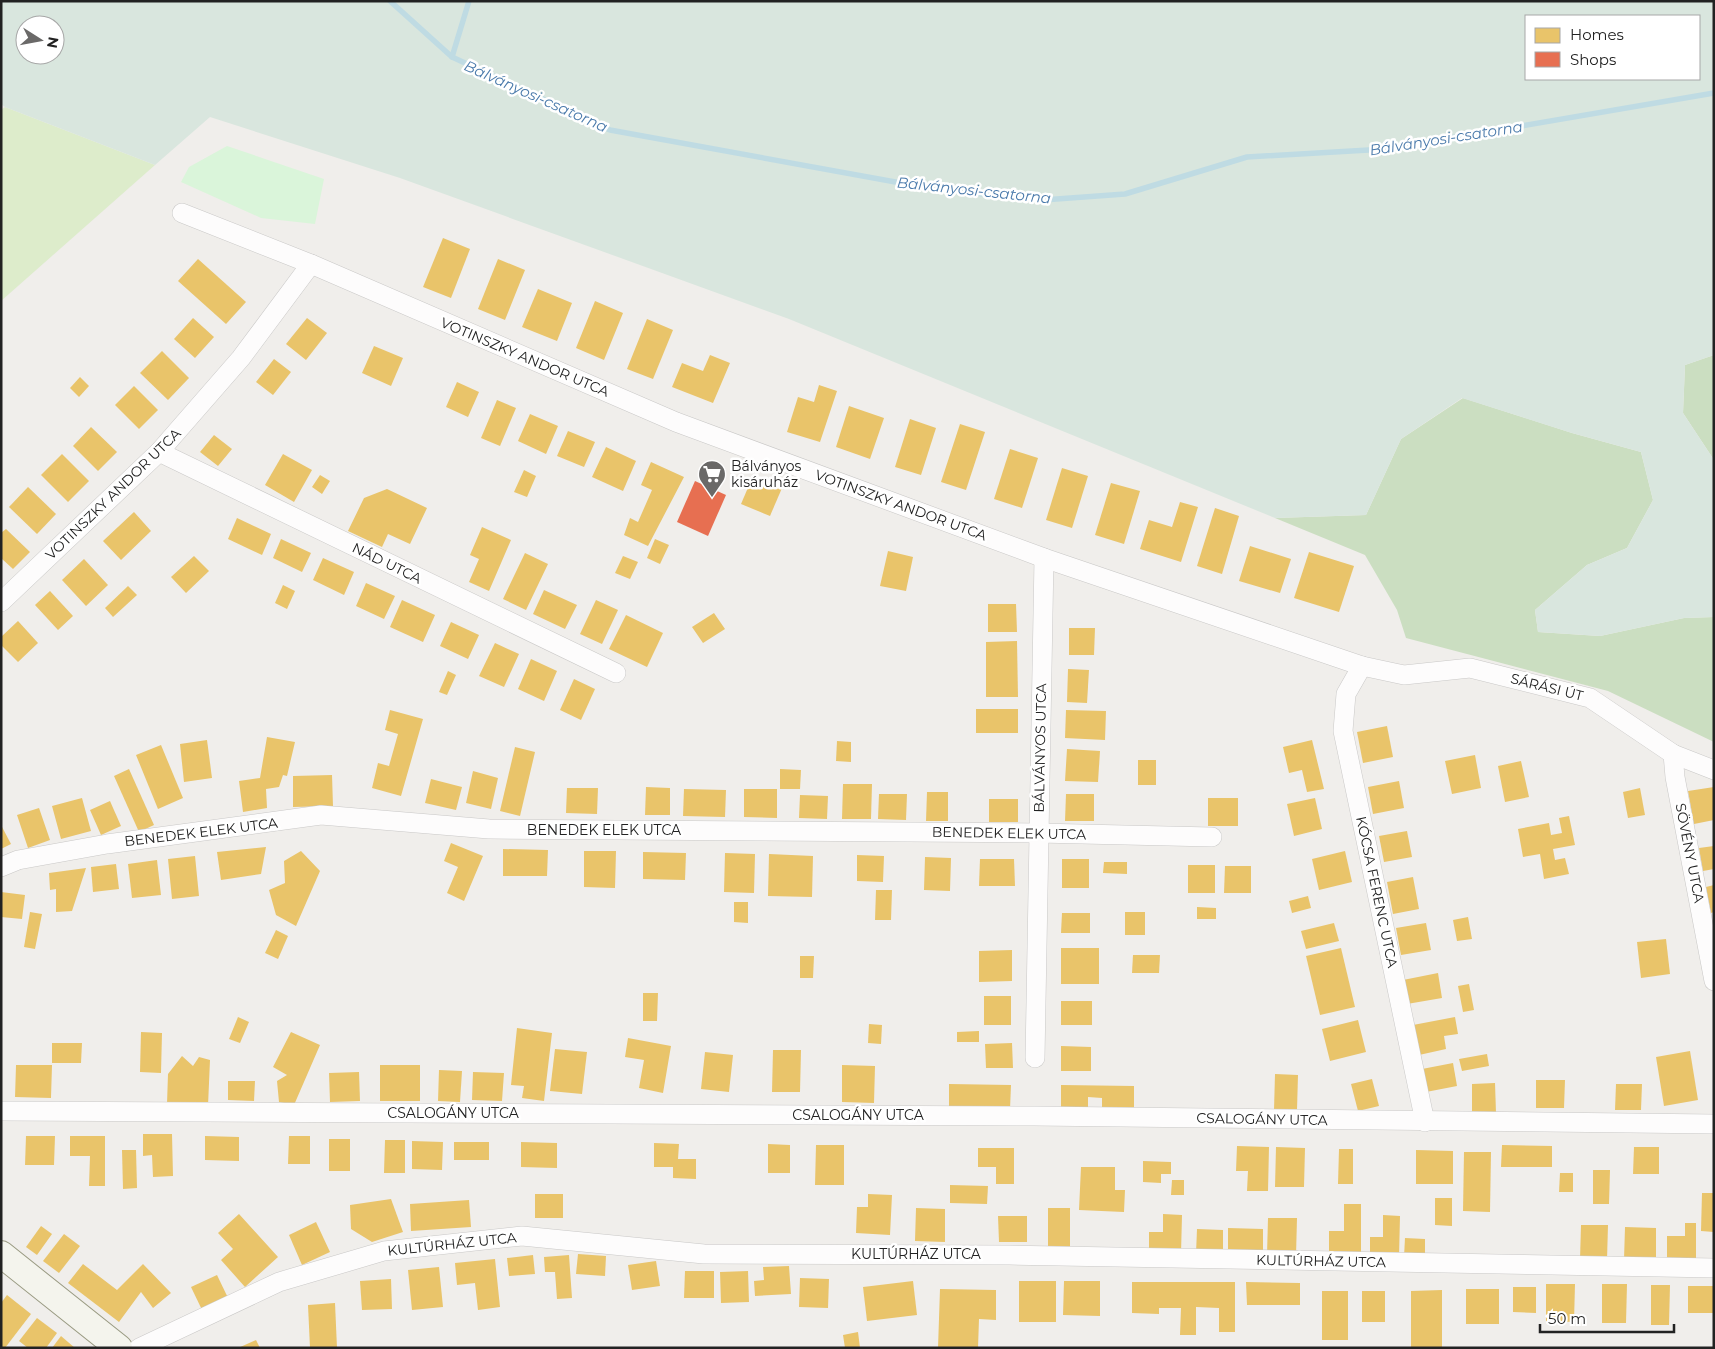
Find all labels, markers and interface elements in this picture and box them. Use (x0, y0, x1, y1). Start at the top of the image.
north arrow (15, 15, 65, 65)
legend (1525, 15, 1700, 80)
text: Homes (1570, 25, 1624, 44)
text: N (43, 35, 63, 50)
text: Shops (1570, 50, 1616, 69)
water label: Bálványosi-csatorna (461, 56, 611, 136)
water label: Bálványosi-csatorna (1368, 117, 1524, 159)
water label: Bálványosi-csatorna (896, 172, 1052, 208)
street label: VOTINSZKY ANDOR UTCA (438, 313, 613, 401)
street label: VOTINSZKY ANDOR UTCA (42, 424, 185, 563)
place label: Bálványos kisáruház (731, 457, 802, 491)
supermarket icon: Bálványos kisáruház (697, 459, 727, 498)
street label: VOTINSZKY ANDOR UTCA (813, 466, 990, 545)
street label: NÁD UTCA (349, 538, 426, 588)
street label: SÁRÁSI ÚT (1509, 669, 1585, 705)
street label: BÁLVÁNYOS UTCA (1030, 682, 1050, 813)
street label: SÖVÉNY UTCA (1672, 802, 1709, 905)
street label: BENEDEK ELEK UTCA (123, 814, 280, 850)
street label: KÓCSA FERENC UTCA (1352, 815, 1402, 970)
street label: BENEDEK ELEK UTCA (527, 821, 682, 839)
street label: BENEDEK ELEK UTCA (932, 823, 1087, 843)
street label: CSALOGÁNY UTCA (387, 1104, 520, 1122)
street label: CSALOGÁNY UTCA (792, 1106, 925, 1124)
street label: CSALOGÁNY UTCA (1196, 1109, 1329, 1129)
street label: KULTÚRHÁZ UTCA (387, 1228, 518, 1260)
street label: KULTÚRHÁZ UTCA (851, 1245, 982, 1263)
street label: KULTÚRHÁZ UTCA (1256, 1251, 1387, 1271)
scale bar (1540, 1302, 1674, 1334)
text: 50 m (1548, 1309, 1586, 1328)

